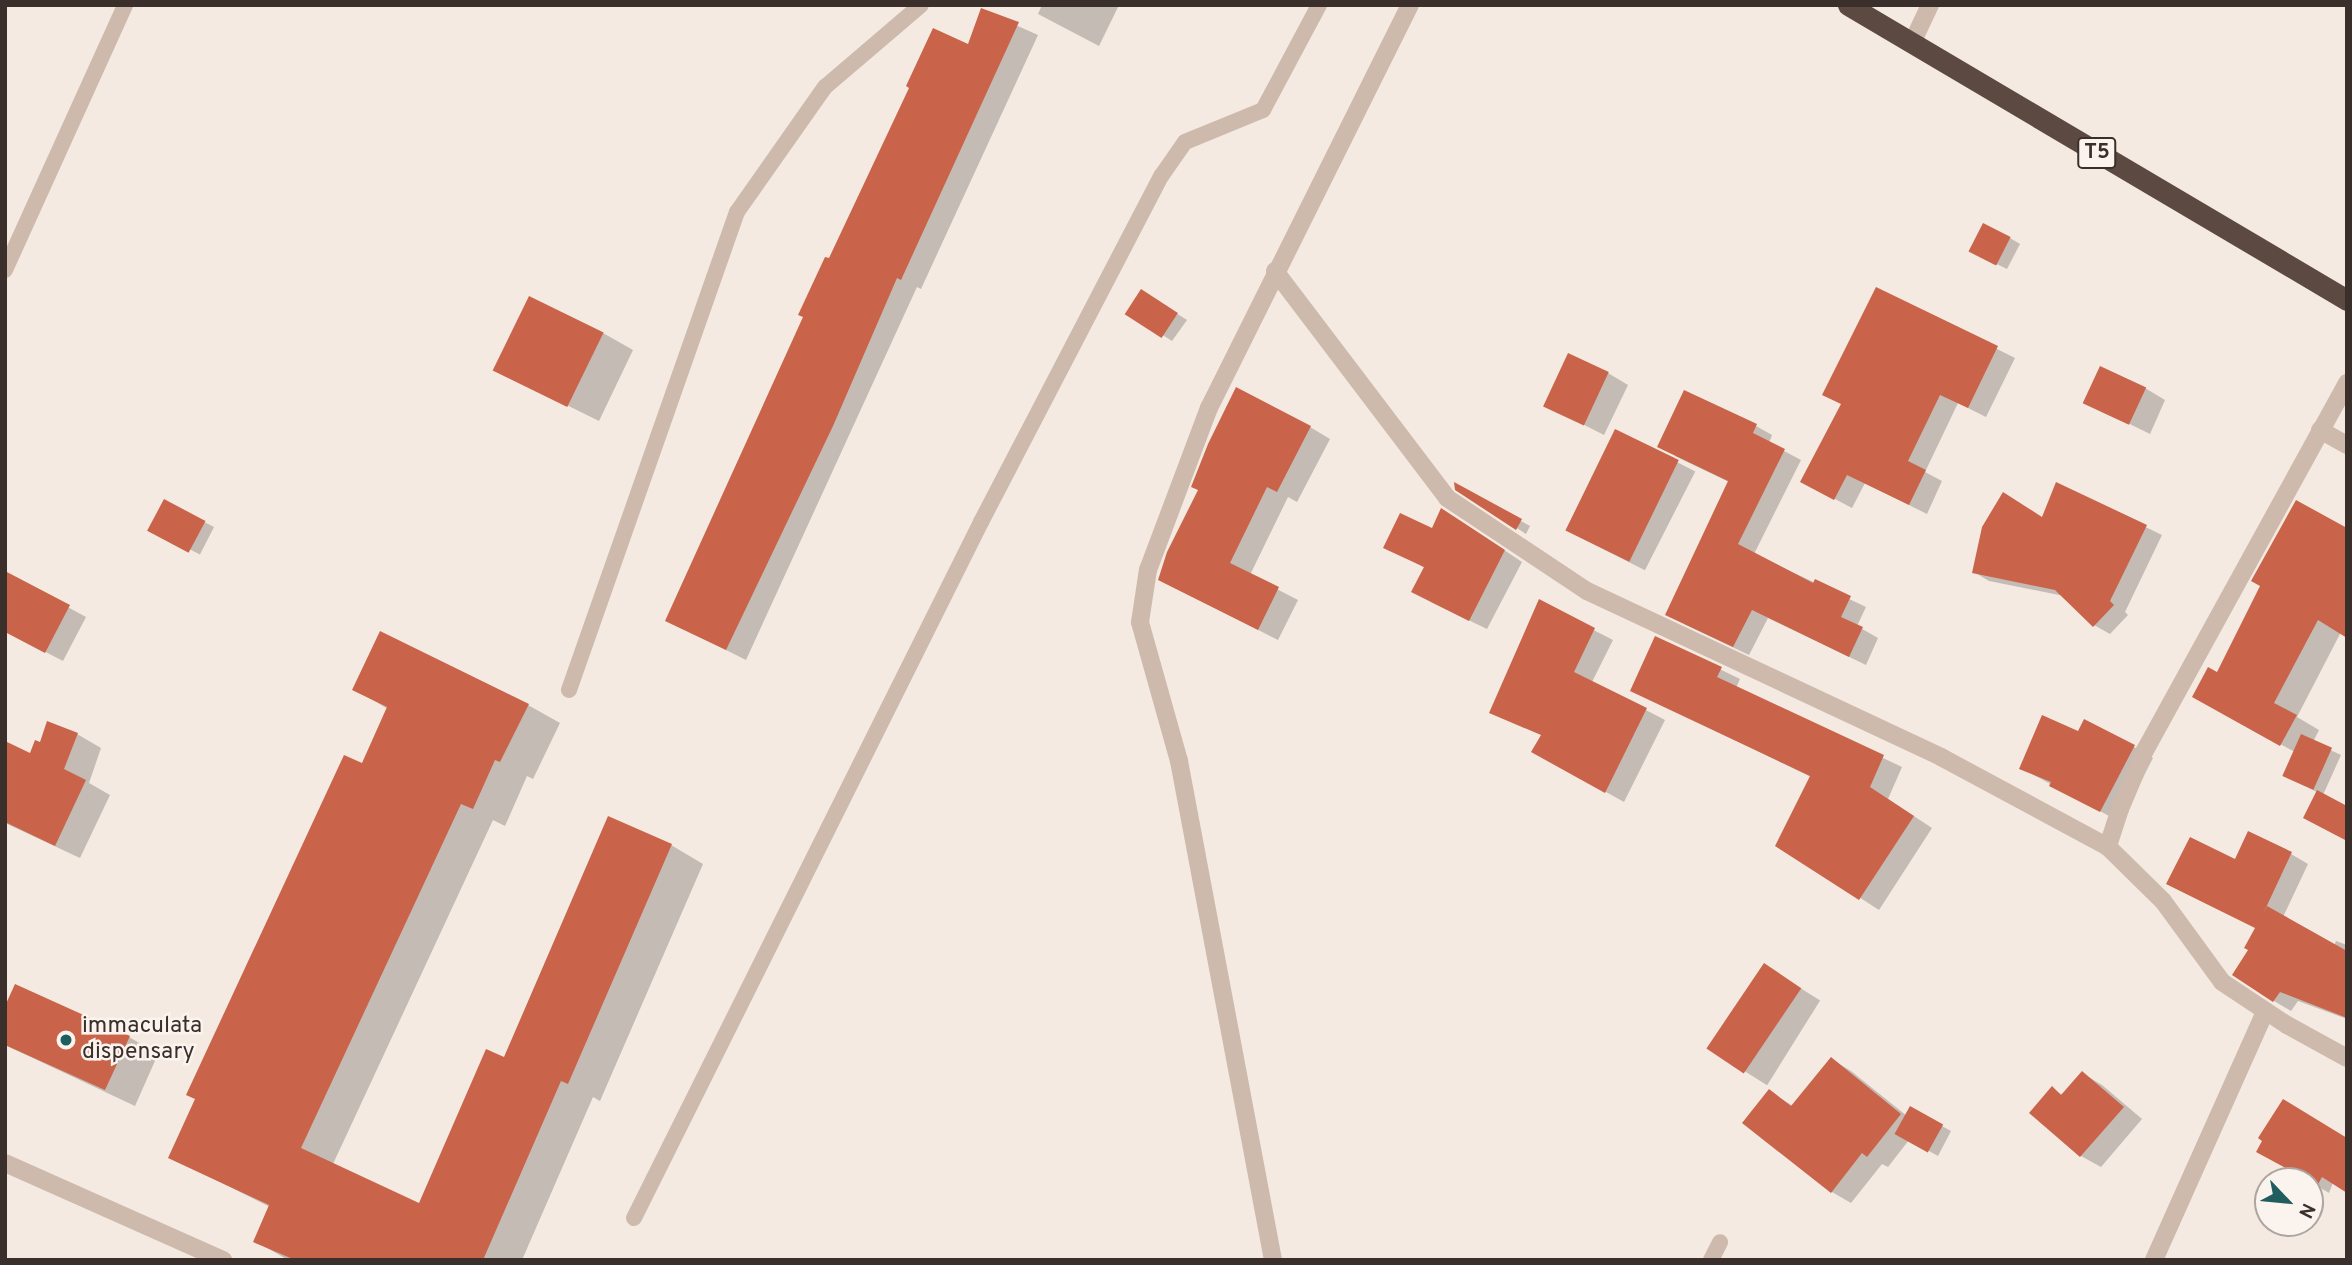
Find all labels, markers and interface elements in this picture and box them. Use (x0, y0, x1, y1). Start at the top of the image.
road number: T5 (2076, 136, 2118, 170)
place label: immaculata dispensary (82, 1013, 202, 1067)
marker: immaculata dispensary (56, 1030, 76, 1050)
north arrow (2254, 1167, 2324, 1237)
text: N (2292, 1199, 2320, 1222)

